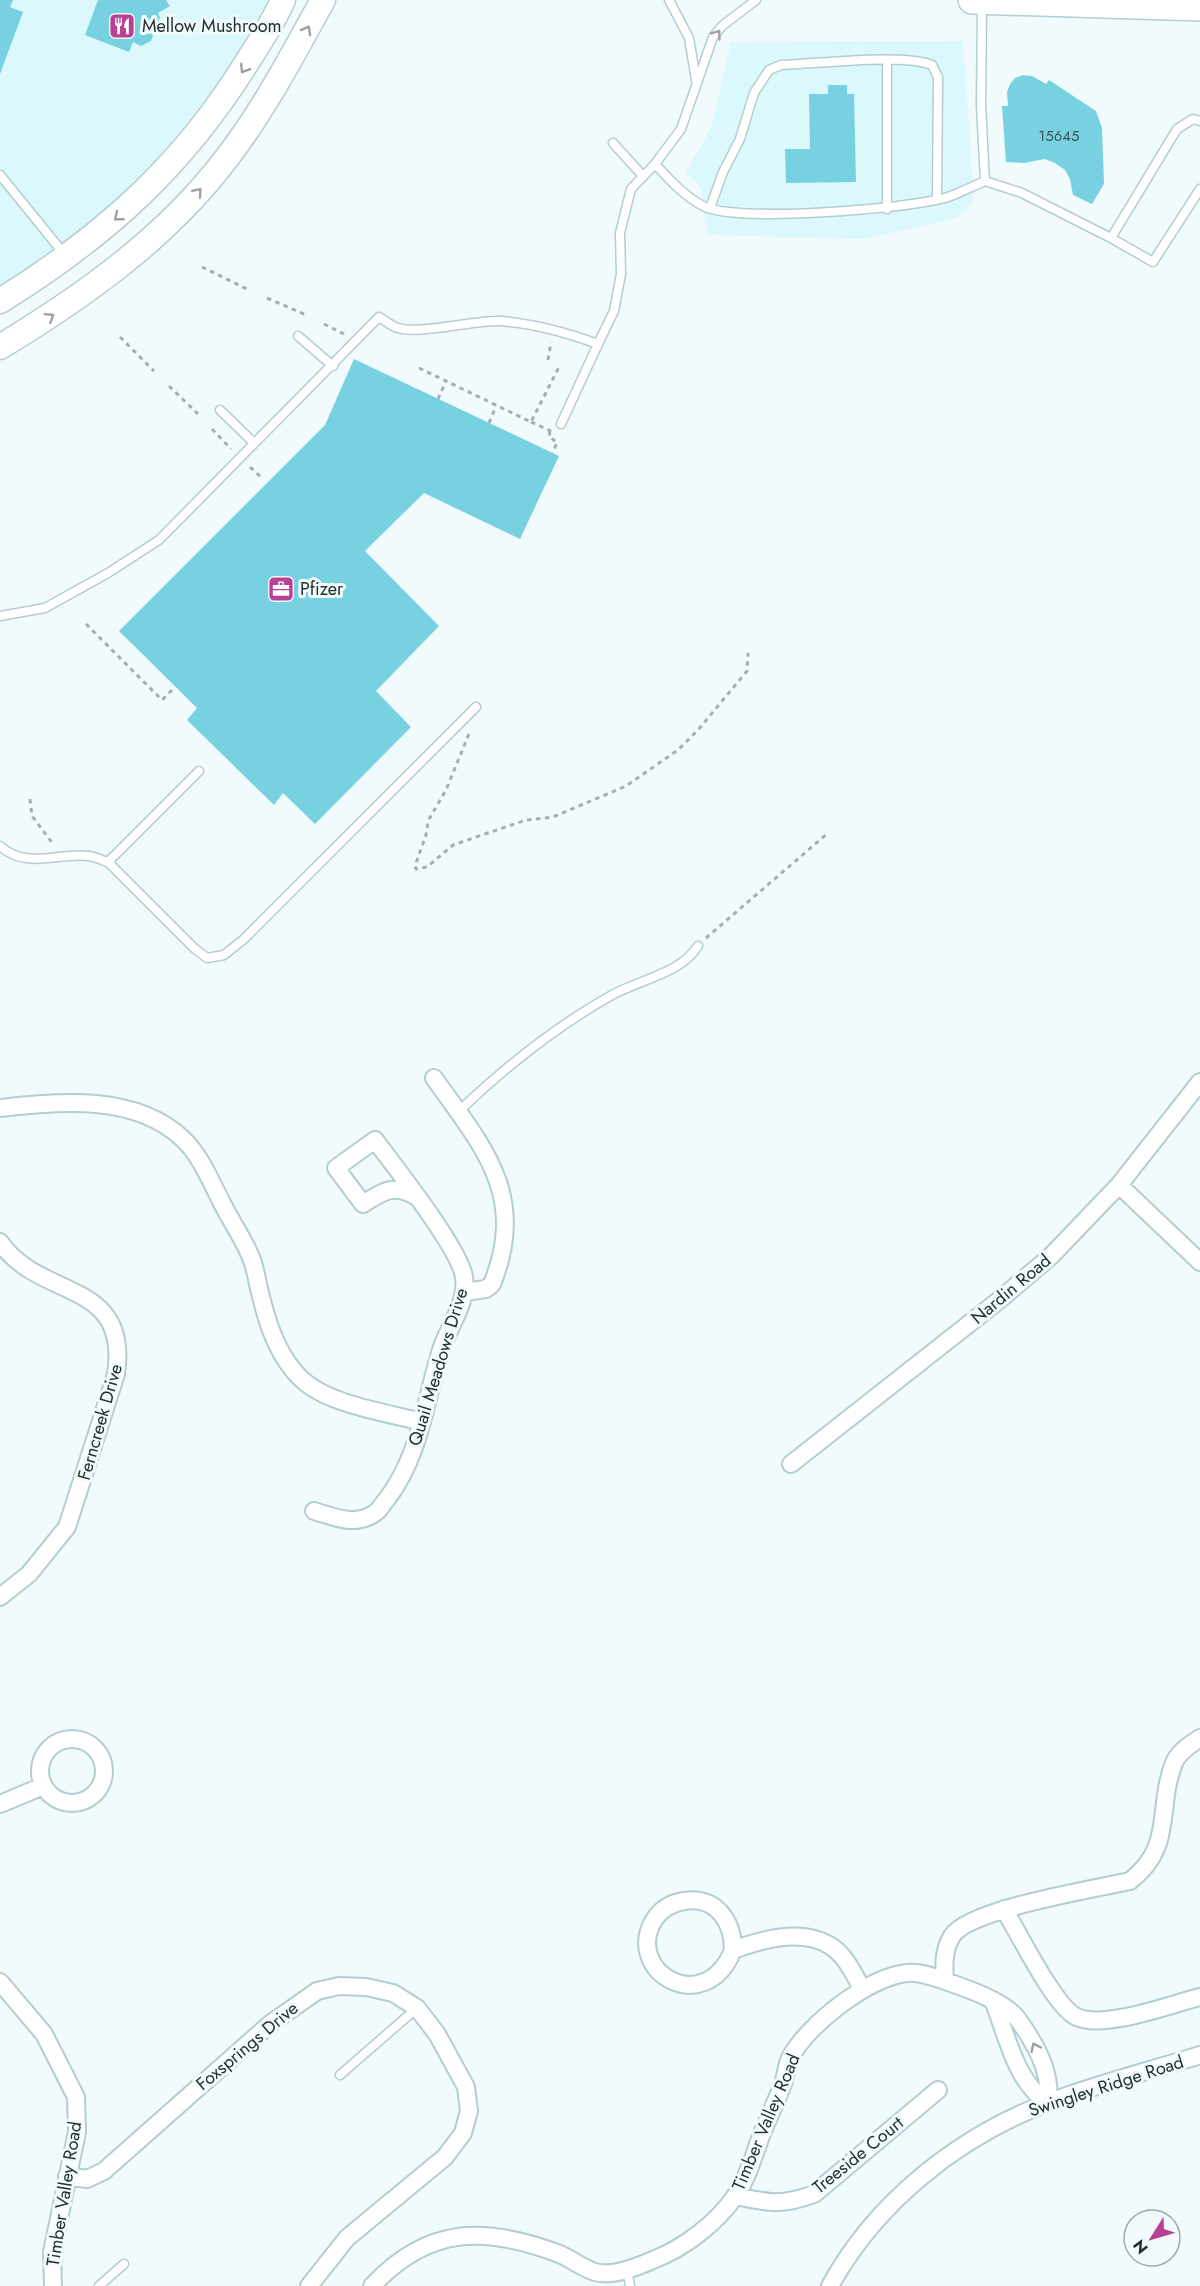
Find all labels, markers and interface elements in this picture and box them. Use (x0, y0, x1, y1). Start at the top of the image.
restaurant icon: Mellow Mushroom (107, 11, 137, 41)
place label: Mellow Mushroom (142, 13, 282, 39)
one-way arrow (300, 26, 311, 36)
one-way arrow (710, 29, 721, 40)
one-way arrow (239, 63, 251, 73)
house number: 15645 (1038, 125, 1080, 147)
one-way arrow (191, 187, 202, 198)
one-way arrow (114, 209, 125, 220)
one-way arrow (44, 313, 54, 325)
office icon: Pfizer (266, 574, 296, 604)
place label: Pfizer (300, 576, 344, 602)
street label: Nardin Road (965, 1248, 1057, 1330)
street label: Quail Meadows Drive (402, 1285, 474, 1449)
street label: Ferncreek Drive (71, 1361, 129, 1483)
street label: Foxsprings Drive (190, 1995, 304, 2097)
one-way arrow (1030, 2043, 1042, 2054)
street label: Swingley Ridge Road (1025, 2049, 1187, 2123)
street label: Timber Valley Road (725, 2050, 807, 2194)
street label: Treeside Court (807, 2110, 910, 2200)
street label: Timber Valley Road (40, 2120, 88, 2268)
north arrow (1122, 2208, 1182, 2268)
text: N (1127, 2235, 1153, 2259)

